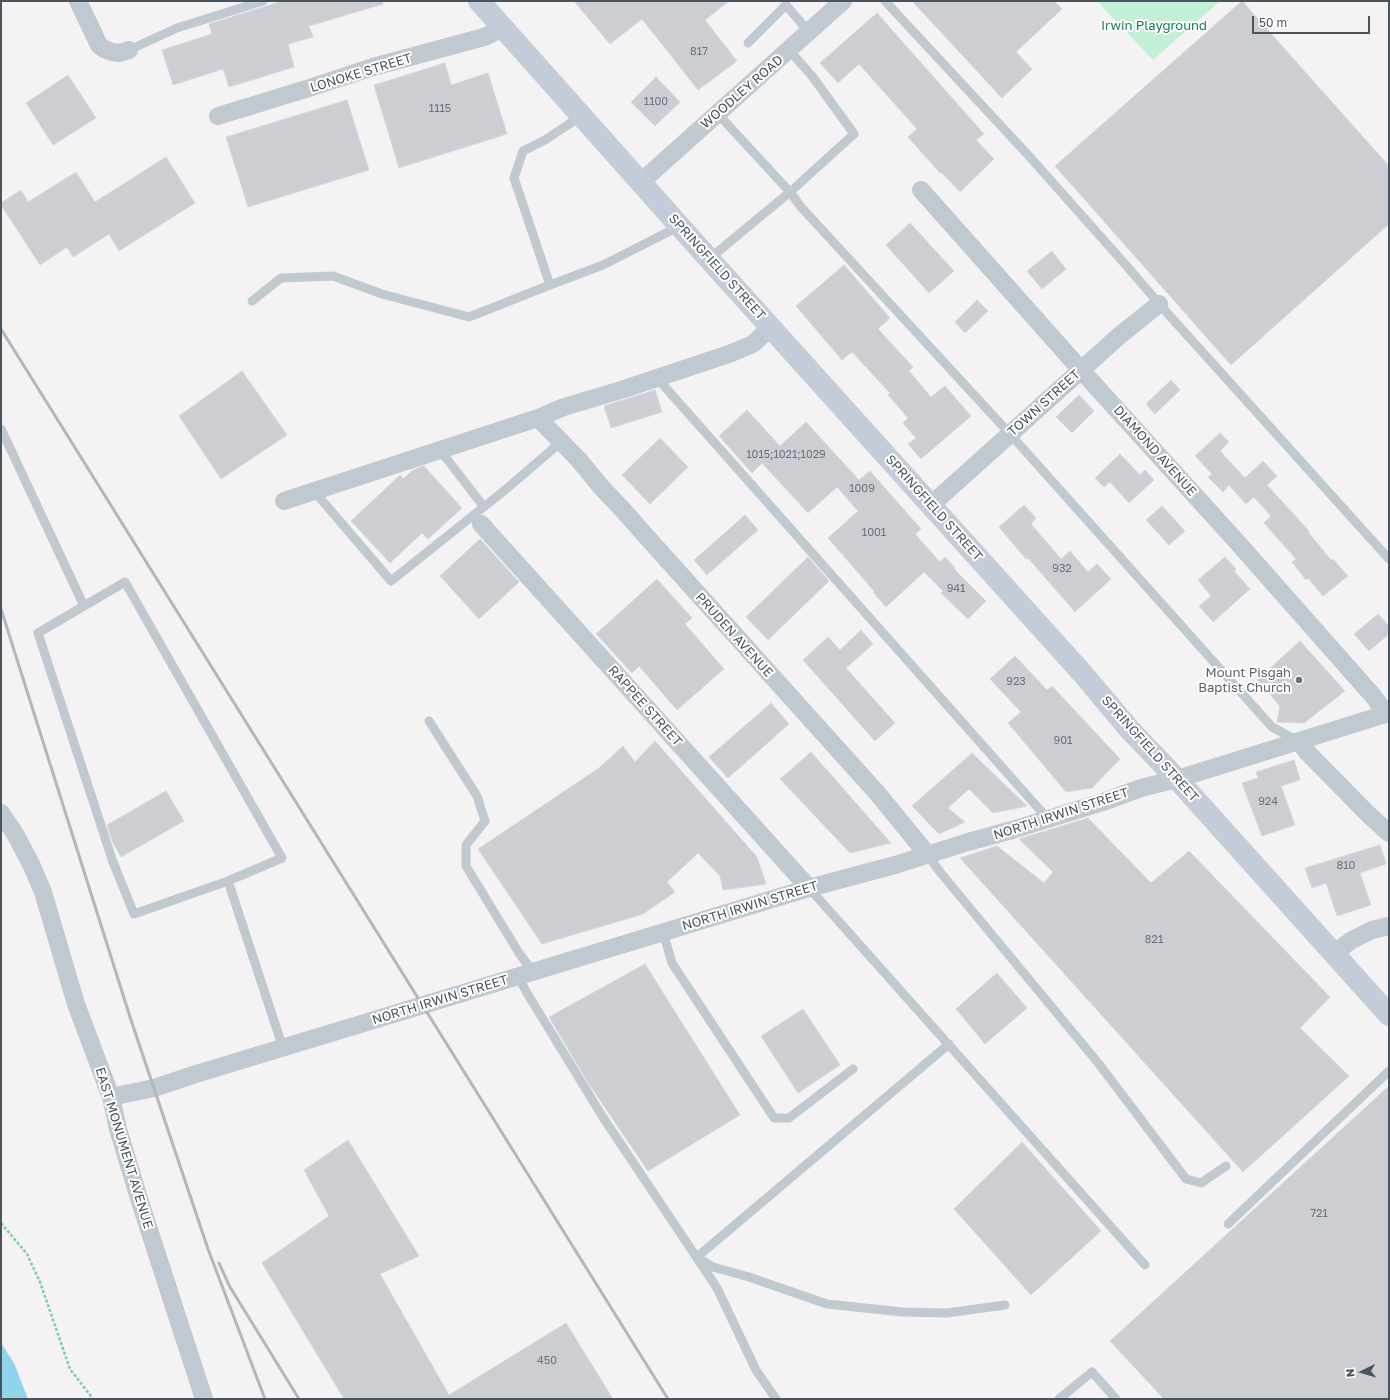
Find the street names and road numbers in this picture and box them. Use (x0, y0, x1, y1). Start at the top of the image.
street label: LONOKE STREET (308, 50, 414, 96)
street label: WOODLEY ROAD (698, 52, 786, 132)
street label: SPRINGFIELD STREET (665, 211, 769, 323)
street label: TOWN STREET (1005, 366, 1083, 440)
street label: DIAMOND AVENUE (1110, 403, 1200, 499)
street label: SPRINGFIELD STREET (882, 452, 986, 564)
street label: PRUDEN AVENUE (692, 590, 776, 680)
street label: RAPPEE STREET (605, 663, 685, 749)
street label: SPRINGFIELD STREET (1098, 693, 1202, 805)
street label: NORTH IRWIN STREET (991, 785, 1131, 843)
street label: NORTH IRWIN STREET (680, 878, 820, 934)
street label: NORTH IRWIN STREET (370, 972, 510, 1028)
street label: EAST MONUMENT AVENUE (92, 1065, 156, 1231)

